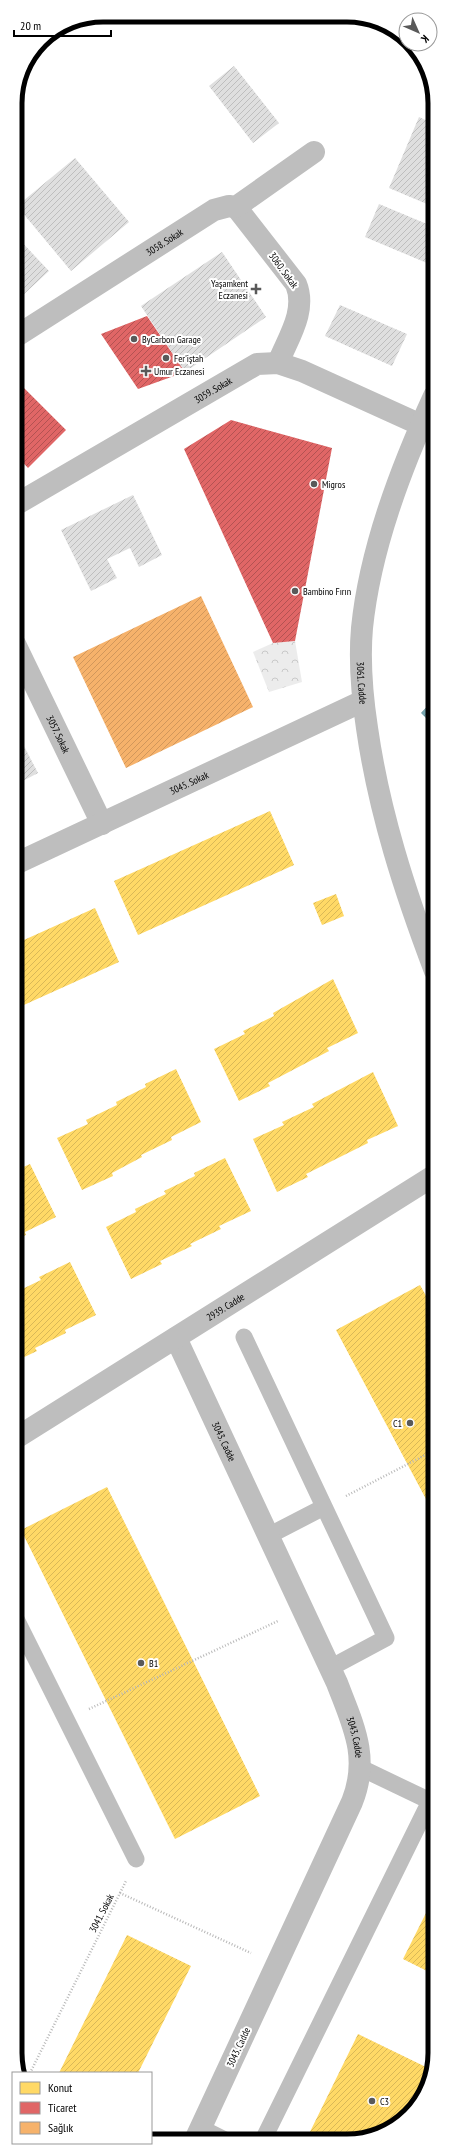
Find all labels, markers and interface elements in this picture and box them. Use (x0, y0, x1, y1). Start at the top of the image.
scale bar (14, 12, 111, 38)
north arrow (398, 12, 438, 52)
text: 20 m (20, 18, 41, 33)
text: K (418, 32, 432, 46)
street label: 3058. Sokak (143, 225, 186, 259)
street label: 3060. Sokak (266, 250, 301, 291)
place label: Yaşamkent Eczanesi (211, 277, 248, 302)
marker: Yaşamkent Eczanesi (251, 284, 261, 294)
place label: ByCarbon Garage (142, 333, 201, 346)
marker: ByCarbon Garage (129, 334, 139, 344)
place label: Fer'iştah (174, 352, 204, 365)
marker: Fer'iştah (161, 353, 171, 363)
place label: Umur Eczanesi (154, 365, 204, 378)
marker: Umur Eczanesi (141, 366, 151, 376)
street label: 3059. Sokak (192, 374, 234, 406)
place label: Migros (322, 478, 346, 491)
marker: Migros (309, 479, 319, 489)
place label: Bambino Fırın (303, 585, 351, 598)
marker: Bambino Fırın (290, 586, 300, 596)
street label: 3061. Cadde (354, 662, 370, 705)
street label: 3057. Sokak (43, 713, 73, 756)
street label: 3045. Sokak (167, 768, 211, 798)
street label: 2939. Cadde (204, 1290, 247, 1324)
place label: C1 (393, 1417, 402, 1430)
marker: C1 (405, 1418, 415, 1428)
street label: 3043. Cadde (209, 1419, 239, 1464)
place label: B1 (149, 1657, 158, 1670)
marker: B1 (136, 1658, 146, 1668)
street label: 3043. Cadde (343, 1715, 366, 1758)
street label: 3041. Sokak (86, 1892, 117, 1935)
street label: 3043. Cadde (224, 2025, 253, 2069)
legend (12, 2072, 152, 2144)
text: Konut (48, 2080, 73, 2095)
place label: C3 (380, 2095, 389, 2108)
marker: C3 (367, 2096, 377, 2106)
text: Ticaret (48, 2100, 77, 2115)
text: Sağlık (48, 2120, 74, 2135)

